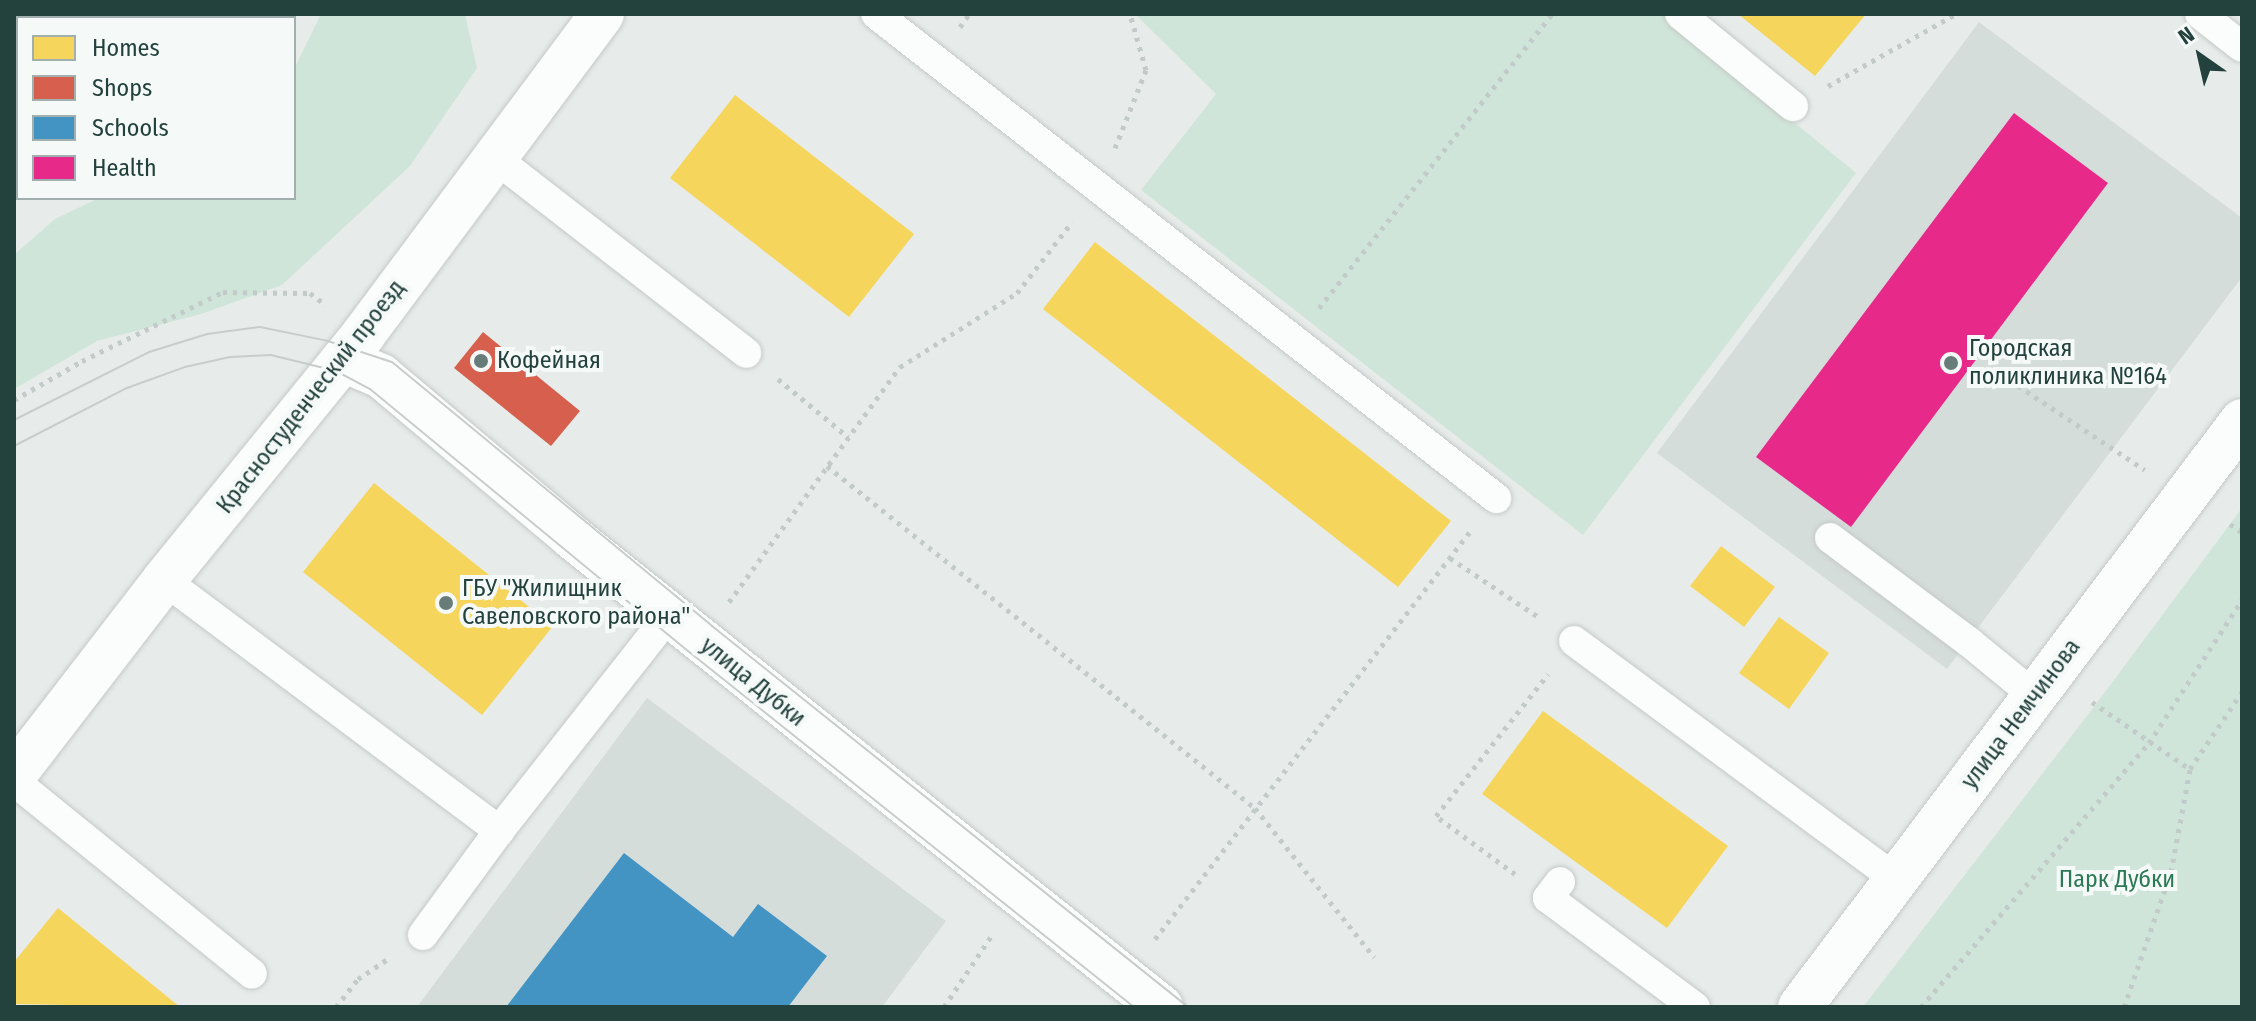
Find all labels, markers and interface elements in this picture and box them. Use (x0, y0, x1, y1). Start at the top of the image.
legend (16, 16, 296, 200)
north arrow (2160, 16, 2240, 96)
text: N (2173, 21, 2199, 51)
text: Homes (92, 34, 160, 62)
text: Shops (92, 74, 152, 102)
text: Schools (92, 114, 169, 142)
text: Health (92, 154, 157, 182)
street label: Красностуденческий проезд (211, 274, 411, 520)
place label: Городская поликлиника №164 (1969, 335, 2167, 391)
place label: Кофейная (497, 347, 601, 375)
marker: Кофейная (472, 352, 490, 370)
marker: Городская поликлиника №164 (1940, 352, 1962, 374)
place label: ГБУ "Жилищник Савеловского района" (462, 575, 690, 631)
marker: ГБУ "Жилищник Савеловского района" (437, 594, 455, 612)
street label: улица Дубки (695, 631, 811, 733)
street label: улица Немчинова (1955, 633, 2087, 795)
park label: Парк Дубки (2059, 866, 2175, 894)

